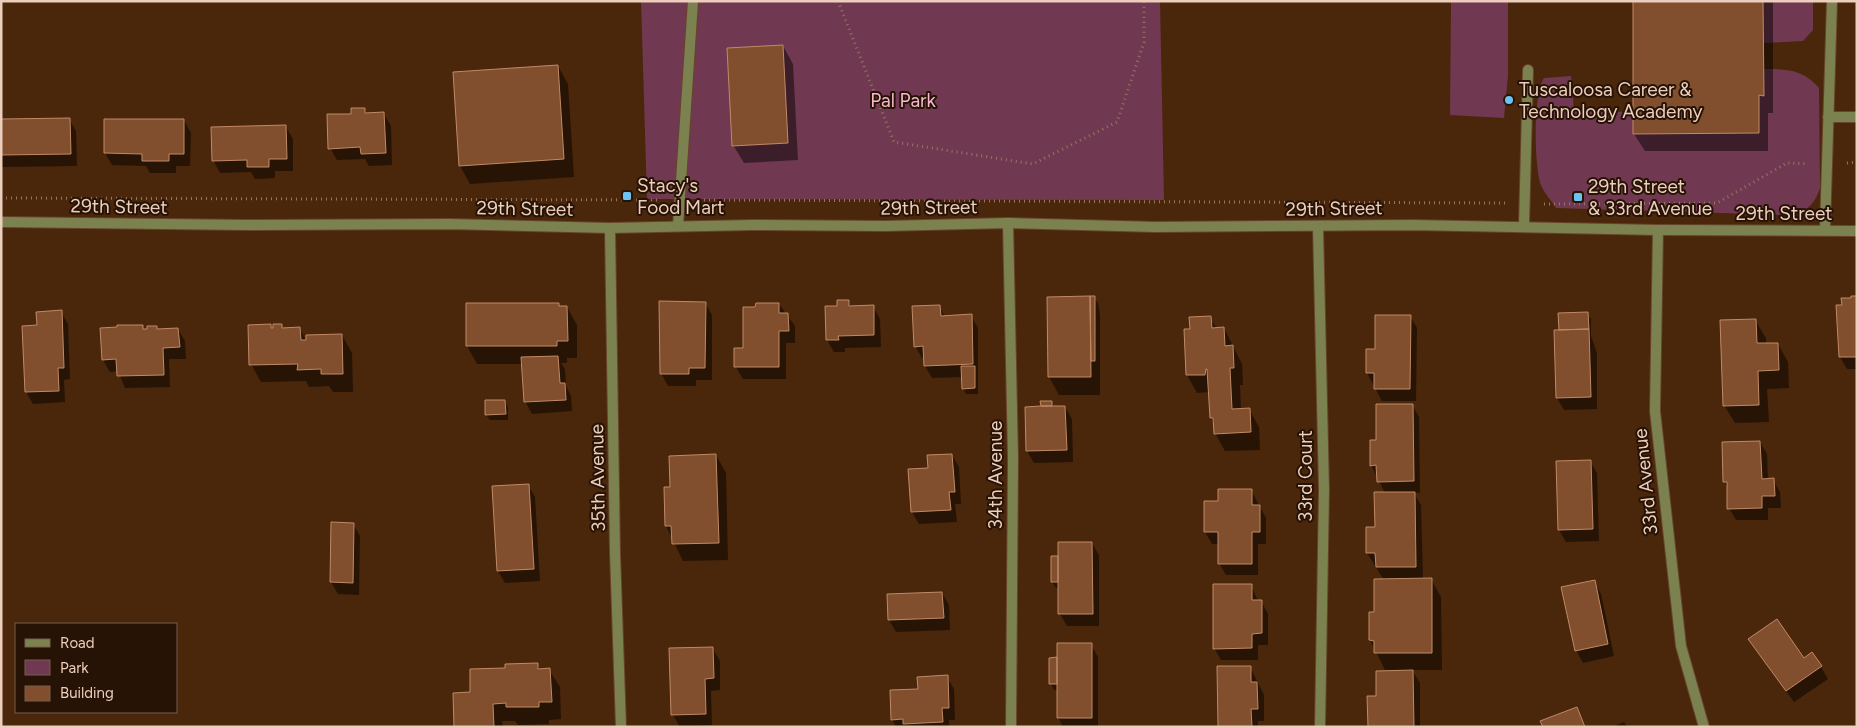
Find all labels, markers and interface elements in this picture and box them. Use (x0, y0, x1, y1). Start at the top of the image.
place label: Tuscaloosa Career & Technology Academy (1519, 78, 1702, 123)
park label: Pal Park (870, 89, 937, 112)
marker: Tuscaloosa Career & Technology Academy (1503, 94, 1515, 106)
place label: Stacy's Food Mart (637, 174, 724, 219)
place label: 29th Street & 33rd Avenue (1588, 175, 1712, 220)
marker: Stacy's Food Mart (621, 190, 633, 202)
marker: 29th Street & 33rd Avenue (1572, 191, 1584, 203)
street label: 29th Street (70, 194, 168, 219)
street label: 29th Street (880, 195, 978, 220)
street label: 29th Street (476, 196, 574, 221)
street label: 29th Street (1285, 196, 1383, 221)
street label: 29th Street (1735, 202, 1833, 225)
street label: 34th Avenue (984, 421, 1007, 529)
street label: 35th Avenue (585, 424, 610, 532)
street label: 33rd Avenue (1628, 427, 1663, 536)
street label: 33rd Court (1294, 430, 1317, 522)
legend (15, 623, 178, 713)
text: Road (60, 634, 95, 652)
text: Park (60, 659, 89, 677)
text: Building (60, 684, 114, 702)

